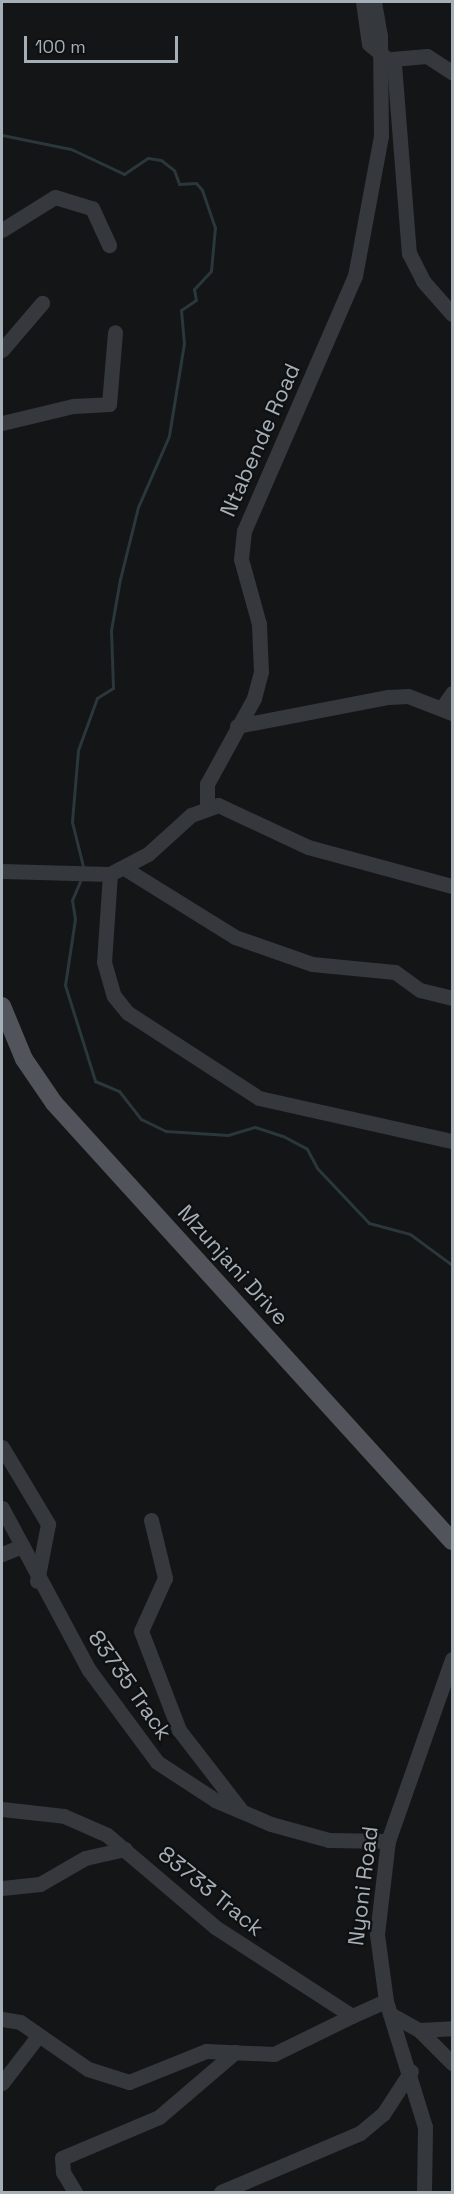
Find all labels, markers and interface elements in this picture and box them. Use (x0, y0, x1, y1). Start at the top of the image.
scale bar (27, 24, 182, 62)
text: 100 m (35, 35, 86, 58)
street label: Ntabende Road (214, 359, 306, 521)
street label: Mzunjani Drive (172, 1199, 294, 1331)
street label: 83735 Track (82, 1625, 178, 1745)
street label: Nyoni Road (343, 1825, 383, 1947)
street label: 83733 Track (153, 1840, 269, 1942)

